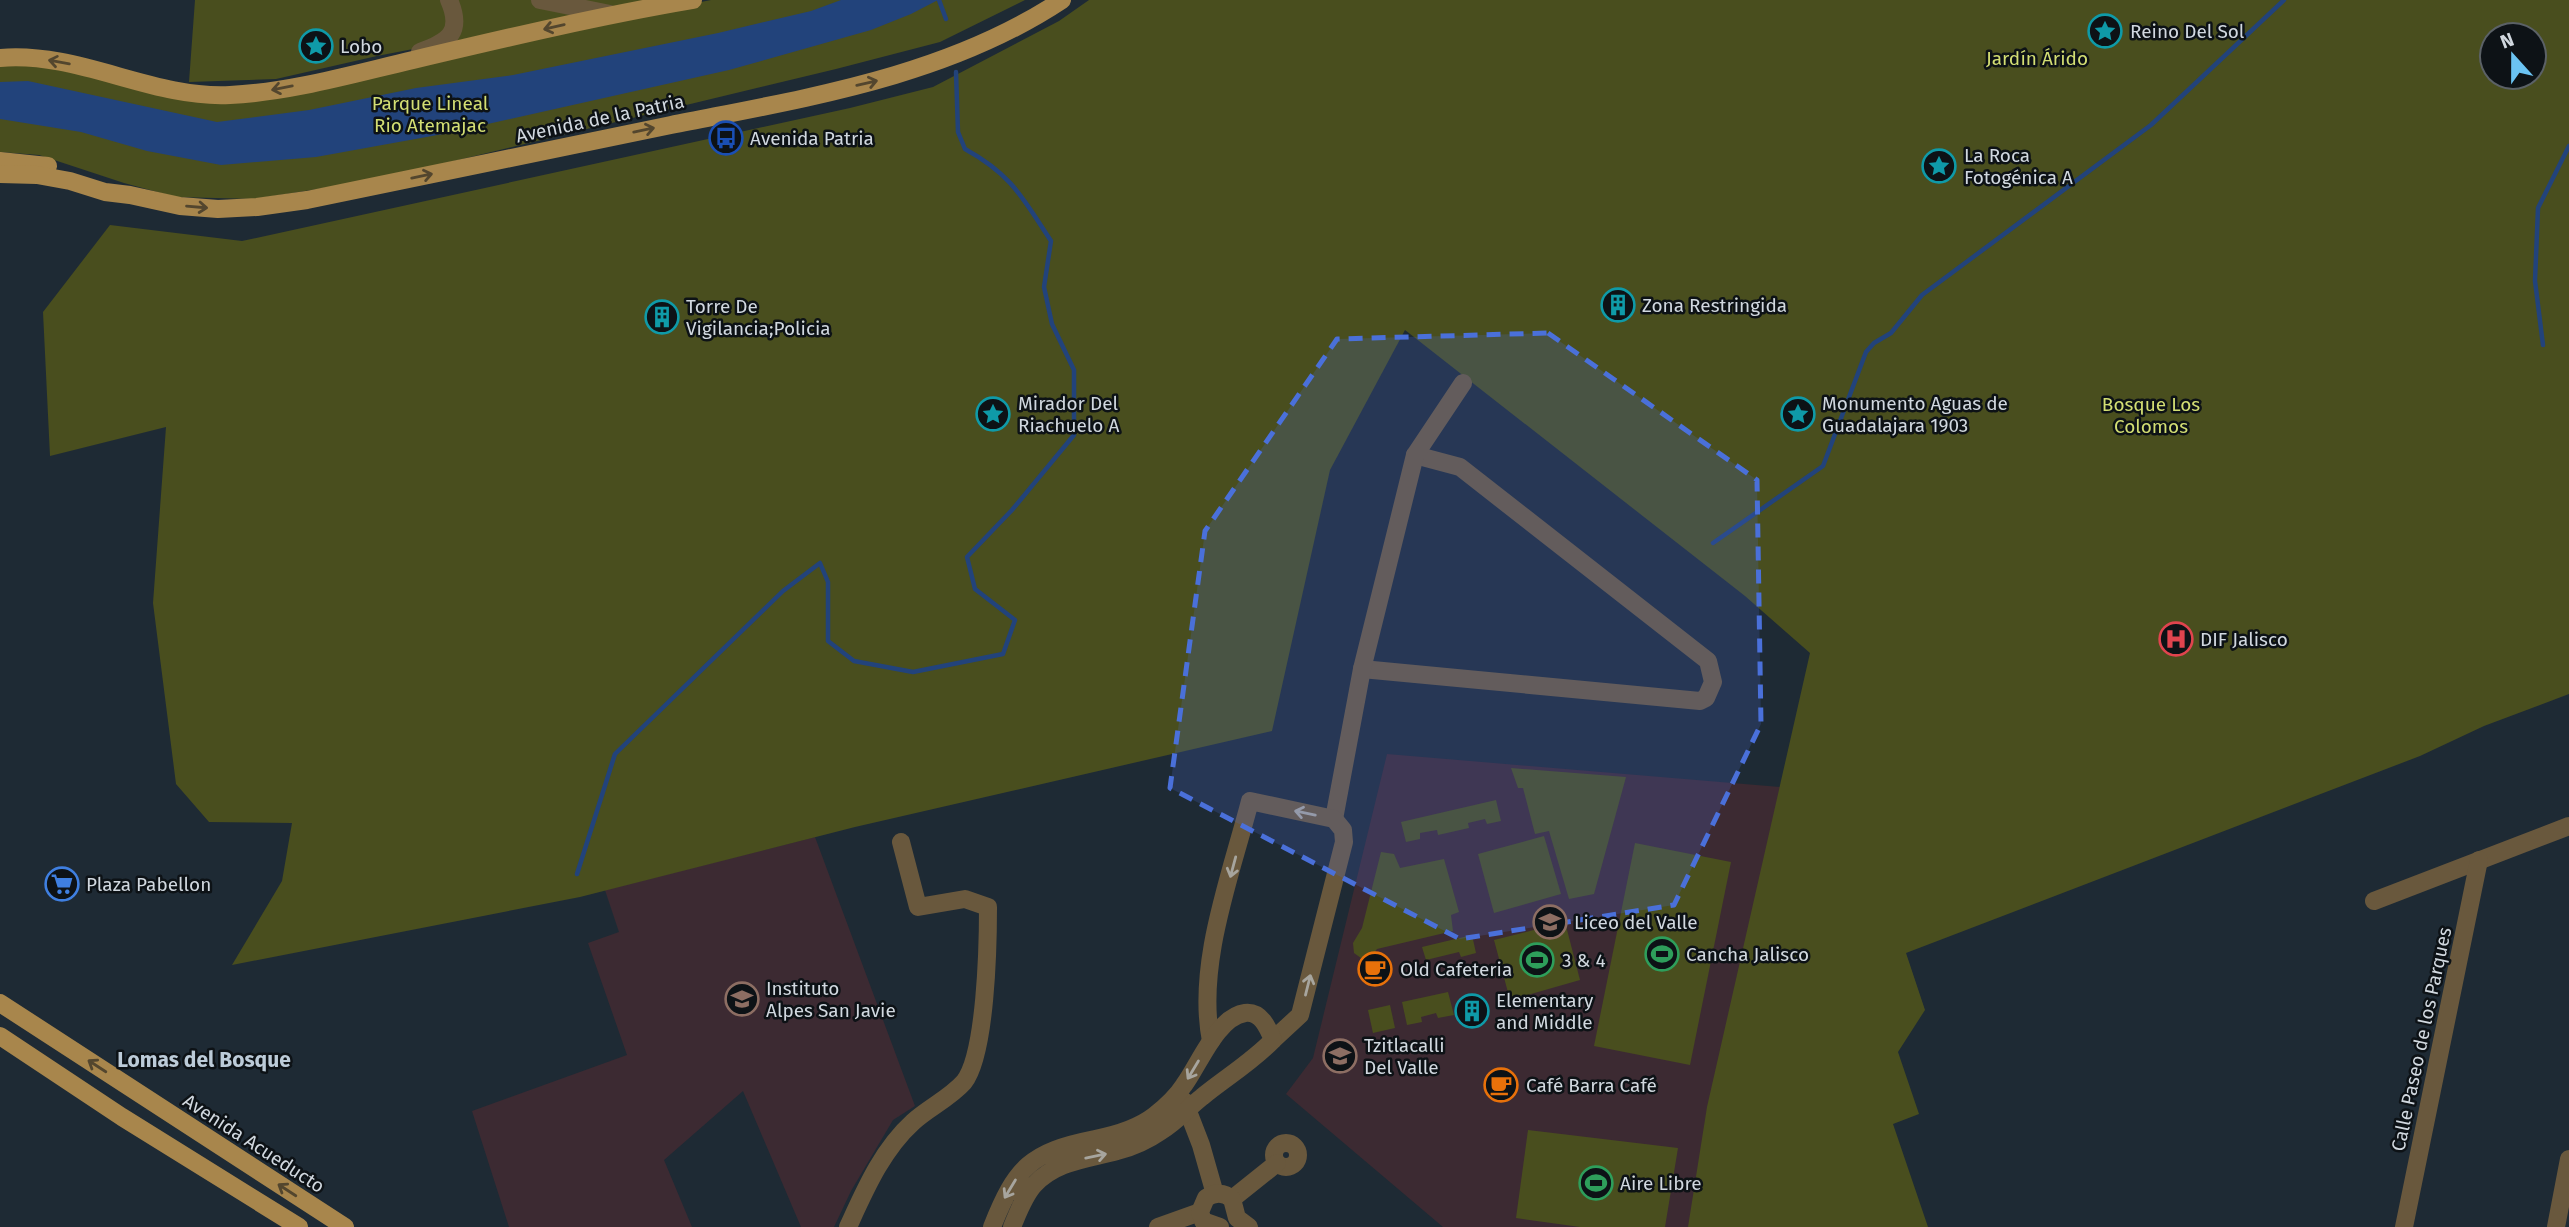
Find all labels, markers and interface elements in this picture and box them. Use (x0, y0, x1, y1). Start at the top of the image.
place icon: Reino Del Sol (2086, 12, 2124, 50)
place label: Reino Del Sol (2130, 20, 2245, 43)
one-way arrow (543, 21, 566, 34)
north arrow (2478, 21, 2548, 91)
place icon: Lobo (297, 27, 335, 65)
text: N (2497, 28, 2517, 54)
place label: Lobo (340, 35, 382, 58)
park label: Jardín Árido (1986, 47, 2088, 70)
one-way arrow (48, 55, 71, 69)
one-way arrow (855, 75, 878, 89)
one-way arrow (271, 82, 294, 95)
street label: Avenida de la Patria (514, 89, 686, 148)
park label: Parque Lineal Rio Atemajac (372, 92, 489, 137)
bus stop icon: Avenida Patria (707, 119, 745, 157)
one-way arrow (632, 123, 655, 137)
place label: Avenida Patria (750, 127, 874, 150)
place label: La Roca Fotogénica A (1964, 144, 2073, 189)
place icon: La Roca Fotogénica A (1920, 147, 1958, 185)
one-way arrow (410, 169, 433, 183)
one-way arrow (185, 201, 208, 214)
building icon: Zona Restringida (1599, 286, 1637, 324)
place label: Zona Restringida (1642, 294, 1787, 317)
place label: Torre De Vigilancia;Policia (686, 295, 831, 340)
building icon: Torre De Vigilancia;Policia (643, 298, 681, 336)
place label: Mirador Del Riachuelo A (1018, 392, 1119, 437)
place label: Monumento Aguas de Guadalajara 1903 (1822, 392, 2008, 437)
park label: Bosque Los Colomos (2102, 393, 2200, 438)
place icon: Mirador Del Riachuelo A (974, 395, 1012, 433)
place icon: Monumento Aguas de Guadalajara 1903 (1779, 395, 1817, 433)
hospital icon: DIF Jalisco (2157, 620, 2195, 658)
place label: DIF Jalisco (2200, 628, 2288, 651)
one-way arrow (1294, 805, 1317, 819)
one-way arrow (1226, 855, 1239, 878)
supermarket icon: Plaza Pabellon (43, 865, 81, 903)
place label: Plaza Pabellon (86, 873, 211, 896)
school or university icon: Liceo del Valle (1531, 903, 1569, 941)
place label: Liceo del Valle (1574, 911, 1698, 934)
street label: Calle Paseo de los Parques (2386, 925, 2457, 1153)
sports icon: Cancha Jalisco (1643, 935, 1681, 973)
sports icon: 3 & 4 (1518, 941, 1556, 979)
place label: Cancha Jalisco (1686, 943, 1809, 966)
place label: 3 & 4 (1562, 949, 1606, 972)
cafe icon: Old Cafeteria (1356, 950, 1394, 988)
place label: Old Cafeteria (1400, 958, 1512, 981)
one-way arrow (1302, 974, 1315, 997)
place label: Instituto Alpes San Javie (766, 977, 896, 1022)
school or university icon: Instituto Alpes San Javie (723, 980, 761, 1018)
place label: Elementary and Middle (1496, 989, 1594, 1034)
building icon: Elementary and Middle (1453, 992, 1491, 1030)
place label: Tzitlacalli Del Valle (1364, 1034, 1445, 1079)
school or university icon: Tzitlacalli Del Valle (1321, 1037, 1359, 1075)
district label: Lomas del Bosque (117, 1047, 291, 1073)
one-way arrow (87, 1059, 107, 1073)
one-way arrow (1186, 1060, 1200, 1080)
cafe icon: Café Barra Café (1482, 1066, 1520, 1104)
place label: Café Barra Café (1526, 1074, 1657, 1097)
street label: Avenida Acueducto (179, 1089, 329, 1198)
one-way arrow (1084, 1148, 1107, 1162)
sports icon: Aire Libre (1577, 1164, 1615, 1202)
place label: Aire Libre (1620, 1172, 1702, 1195)
one-way arrow (1003, 1178, 1017, 1198)
one-way arrow (278, 1183, 298, 1197)

